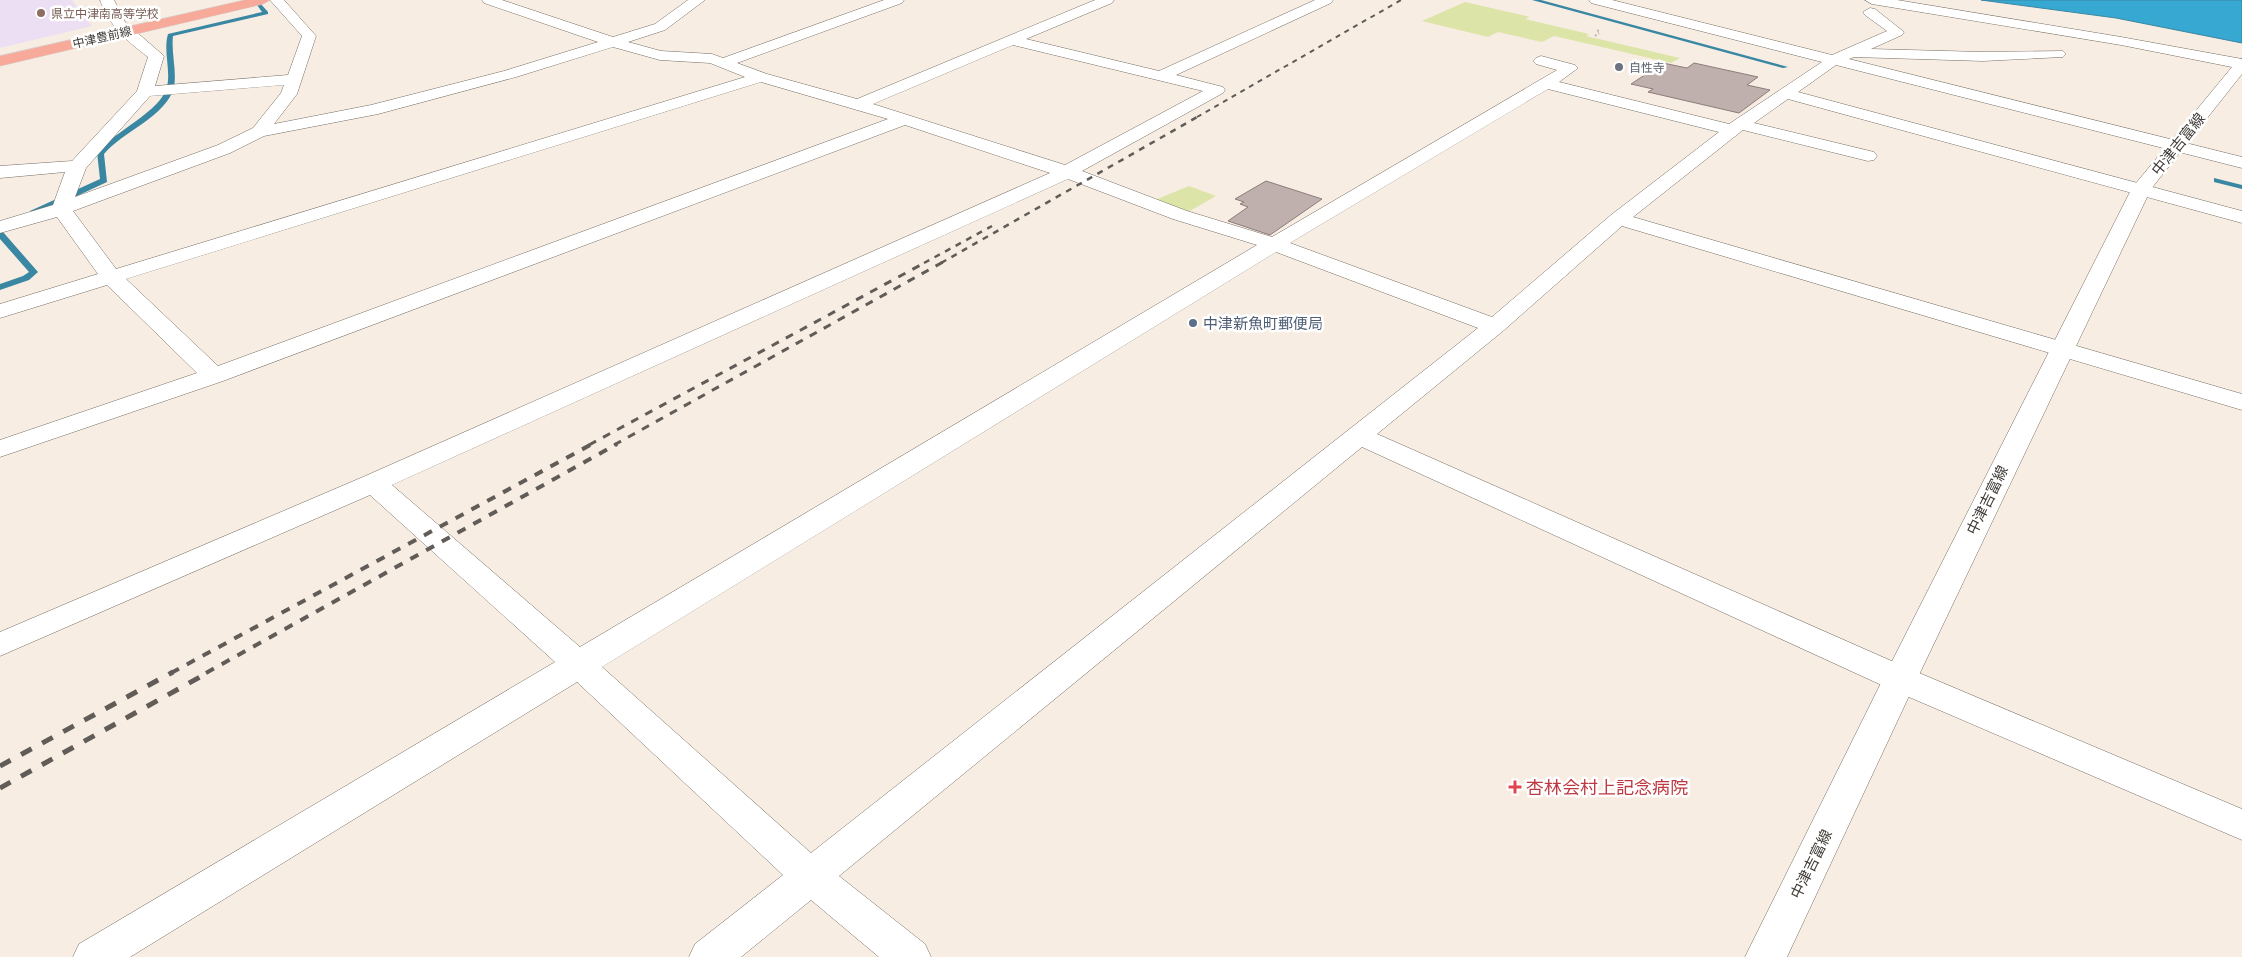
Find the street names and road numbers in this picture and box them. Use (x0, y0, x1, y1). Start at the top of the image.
street label: 中津豊前線 (71, 23, 133, 51)
street label: 中津吉富線 (2147, 109, 2209, 179)
street label: 中津吉富線 (1962, 462, 2012, 538)
street label: 中津吉富線 (1786, 826, 1836, 902)

